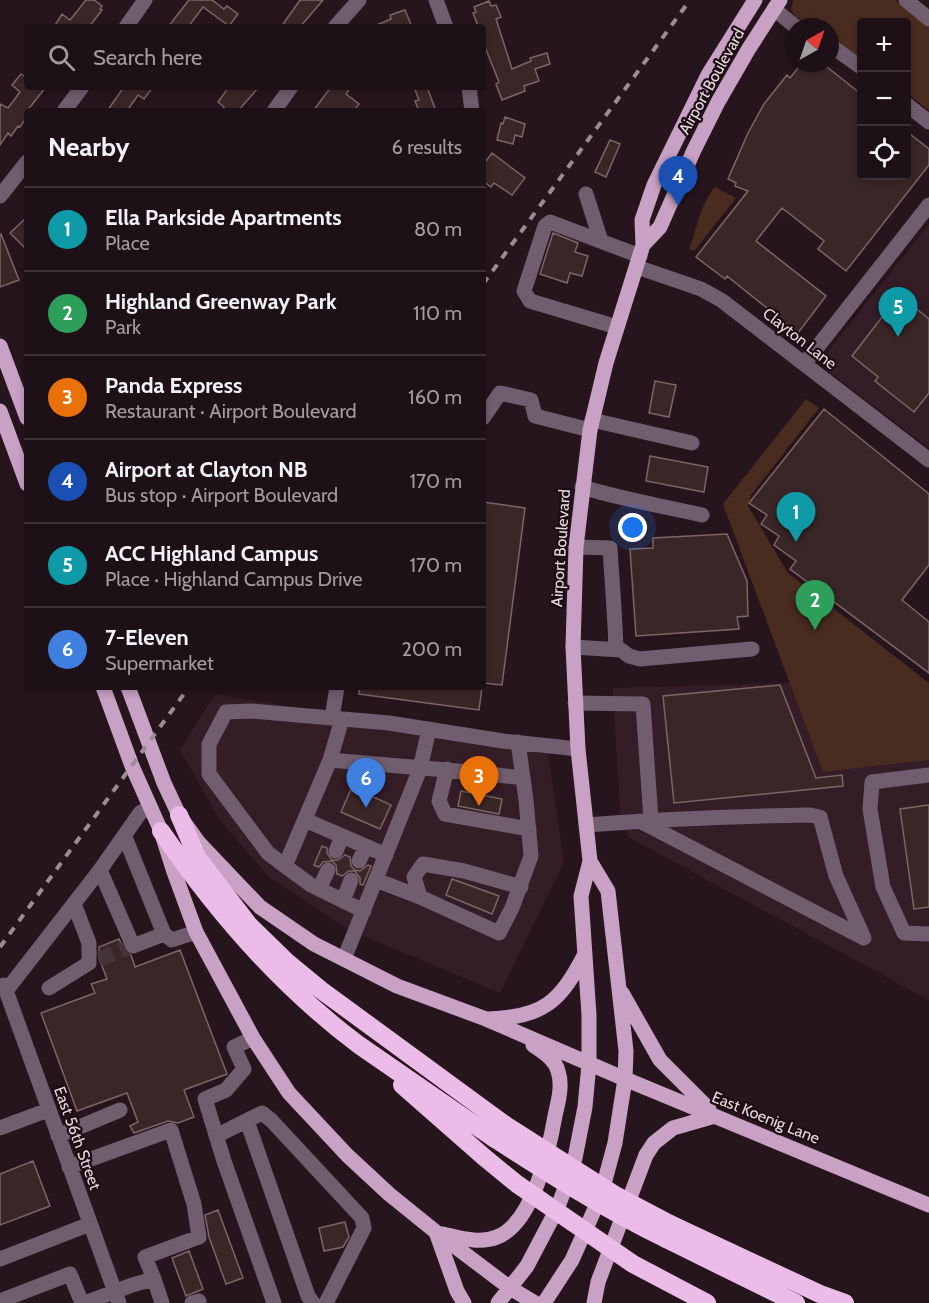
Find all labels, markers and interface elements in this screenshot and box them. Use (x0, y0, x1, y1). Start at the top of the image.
north arrow (785, 18, 839, 72)
map controls (857, 18, 911, 180)
button: + (857, 18, 911, 72)
search box (24, 24, 486, 90)
street label: Airport Boulevard (675, 25, 748, 137)
icon: search (45, 41, 78, 74)
text: Search here (93, 44, 202, 71)
button: − (857, 72, 911, 126)
button: locate (857, 126, 911, 180)
text: Nearby (48, 131, 129, 163)
text: 6 results (391, 135, 462, 159)
pin: 4 (658, 156, 698, 206)
text: Ella Parkside Apartments (105, 204, 342, 231)
text: 1 (64, 217, 71, 241)
text: 80 m (414, 217, 462, 241)
text: Place (105, 231, 150, 255)
text: Highland Greenway Park (105, 288, 337, 315)
pin: 5 (878, 288, 918, 337)
text: 2 (62, 301, 73, 325)
text: 110 m (413, 301, 462, 325)
street label: Clayton Lane (759, 304, 840, 373)
text: Park (105, 315, 141, 339)
text: Panda Express (105, 372, 242, 399)
text: 3 (62, 385, 73, 409)
text: 160 m (408, 385, 462, 409)
text: Restaurant · Airport Boulevard (105, 399, 357, 423)
text: Airport at Clayton NB (105, 456, 308, 483)
text: 4 (61, 469, 74, 493)
text: 170 m (410, 469, 462, 493)
text: Bus stop · Airport Boulevard (105, 483, 338, 507)
street label: Airport Boulevard (547, 489, 574, 607)
pin: 1 (776, 492, 816, 542)
your location (618, 513, 647, 542)
text: ACC Highland Campus (105, 540, 318, 567)
text: 5 (62, 553, 73, 577)
text: 170 m (410, 553, 462, 577)
text: Place · Highland Campus Drive (105, 567, 362, 591)
pin: 2 (796, 580, 834, 630)
text: 7-Eleven (105, 624, 189, 651)
text: 6 (62, 637, 73, 661)
text: 200 m (402, 637, 462, 661)
text: Supermarket (105, 651, 214, 675)
pin: 3 (460, 756, 498, 806)
pin: 6 (346, 758, 386, 808)
street label: East 56th Street (50, 1084, 105, 1193)
street label: East Koenig Lane (709, 1087, 822, 1148)

